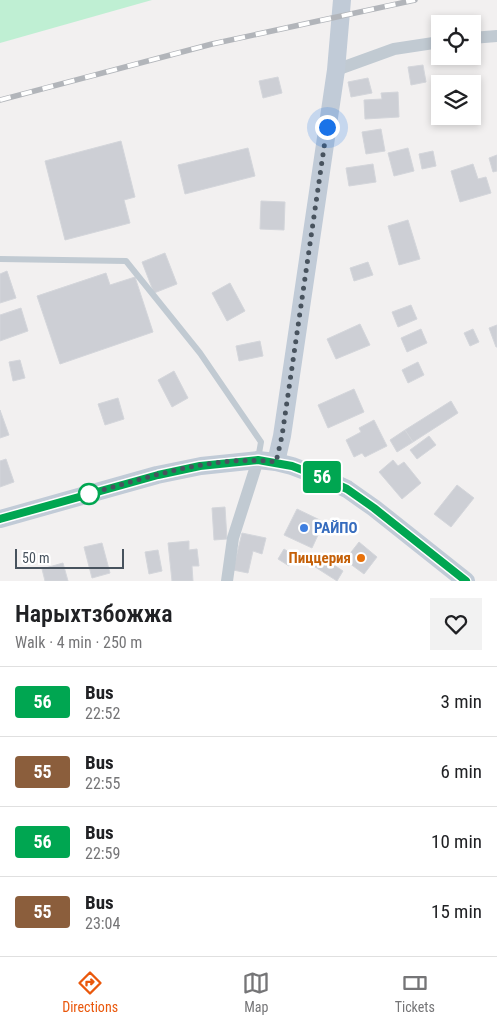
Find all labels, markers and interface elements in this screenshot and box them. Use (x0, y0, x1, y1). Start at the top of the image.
map controls (431, 15, 481, 125)
button: locate (431, 15, 481, 65)
button: layers (431, 75, 481, 125)
your location (315, 115, 340, 140)
line badge: 56 (300, 461, 344, 493)
text: 56 (313, 466, 331, 487)
unlabelled marker (78, 483, 100, 505)
place label: РАЙПО (314, 519, 358, 537)
marker: РАЙПО (298, 522, 310, 534)
scale bar (15, 546, 124, 569)
place label: Пиццерия (289, 549, 351, 567)
text: 50 m (22, 550, 50, 566)
marker: Пиццерия (355, 552, 367, 564)
button: heart (430, 598, 482, 650)
text: Нарыхтзбожжа (15, 600, 173, 628)
text: Walk · 4 min · 250 m (15, 633, 142, 652)
text: Bus (85, 681, 114, 704)
text: 3 min (440, 690, 482, 713)
text: 56 (33, 691, 52, 712)
text: 22:52 (85, 704, 120, 723)
text: Bus (85, 751, 114, 774)
text: 6 min (440, 760, 482, 783)
text: 55 (33, 761, 52, 782)
text: 22:55 (85, 774, 120, 793)
text: Bus (85, 821, 114, 844)
text: 10 min (431, 830, 482, 853)
text: 56 (33, 831, 52, 852)
text: 22:59 (85, 844, 120, 863)
text: Bus (85, 891, 114, 914)
text: 15 min (431, 900, 482, 923)
text: 55 (33, 901, 52, 922)
text: 23:04 (85, 914, 120, 933)
tab: Directions (62, 969, 118, 1015)
tab: Map (242, 969, 270, 1015)
tab: Tickets (395, 969, 435, 1015)

